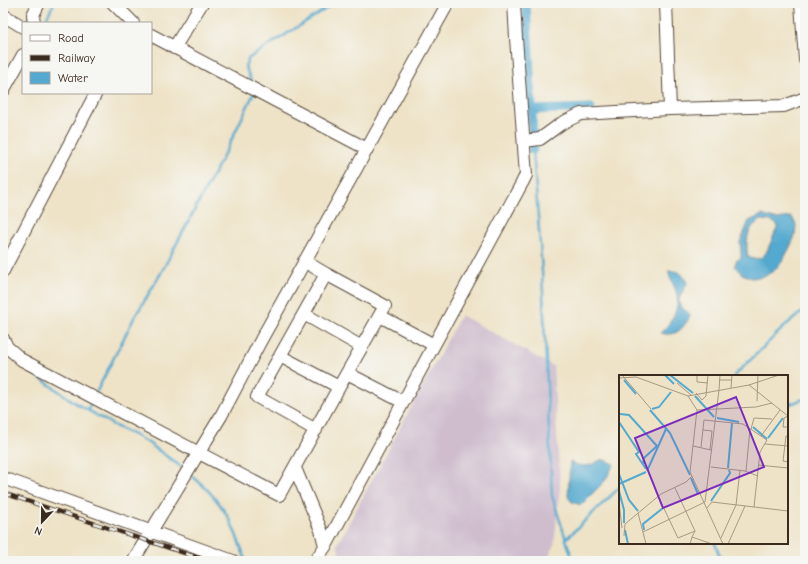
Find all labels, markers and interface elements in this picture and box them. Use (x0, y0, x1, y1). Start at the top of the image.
legend (22, 22, 152, 94)
text: Road (58, 31, 84, 45)
text: Railway (58, 51, 96, 65)
text: Water (58, 71, 88, 85)
inset map (619, 375, 788, 544)
north arrow (22, 502, 62, 542)
text: N (33, 523, 44, 538)

